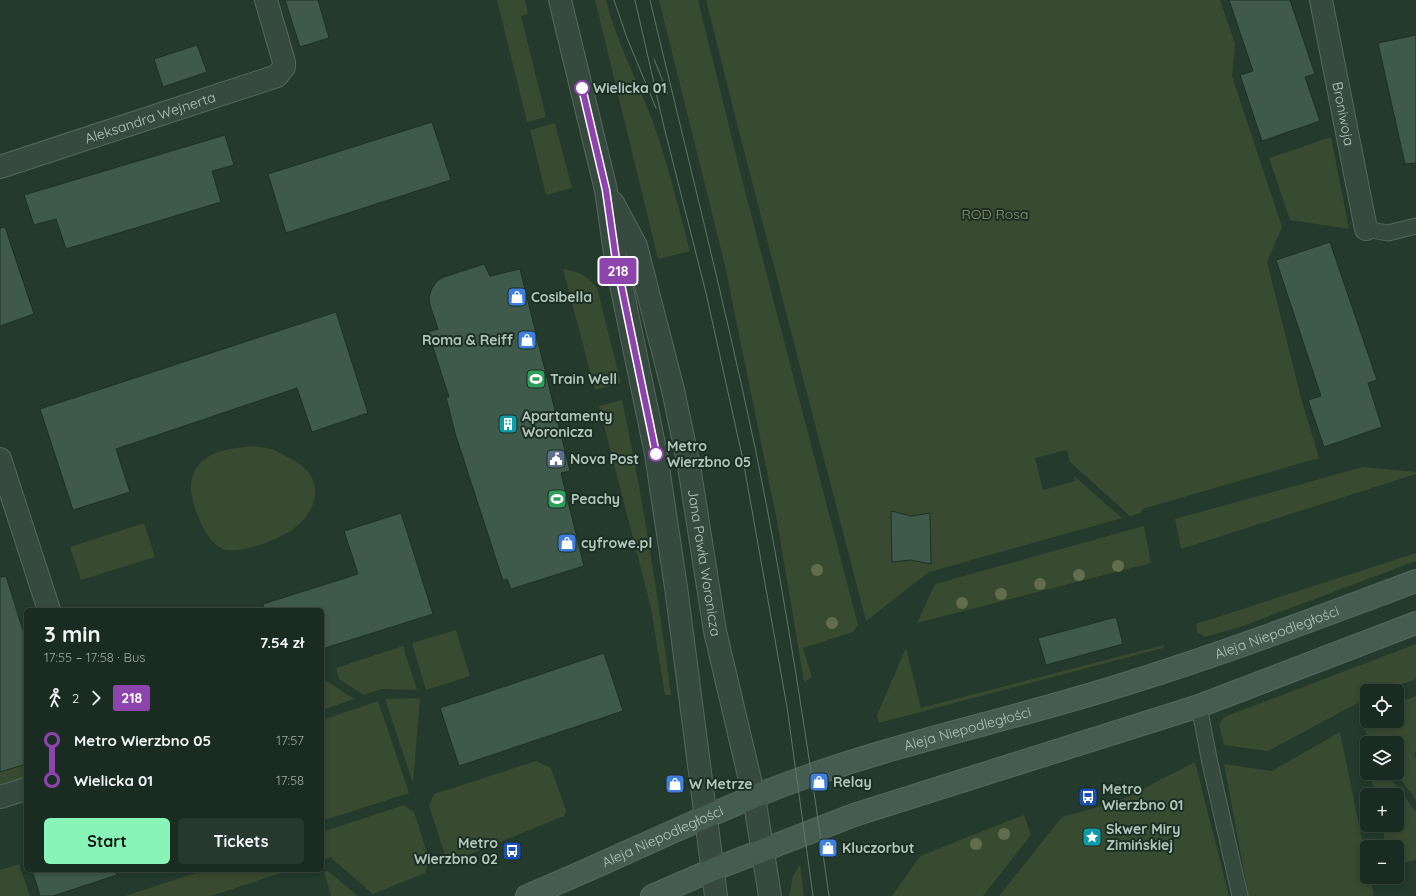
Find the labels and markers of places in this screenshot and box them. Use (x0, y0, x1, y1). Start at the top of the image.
place label: Wielicka 01 (593, 79, 667, 97)
marker: Wielicka 01 (574, 80, 590, 96)
shop icon: Cosibella (506, 286, 528, 308)
place label: Cosibella (531, 288, 592, 306)
shop icon: Roma & Reiff (516, 329, 538, 351)
place label: Roma & Reiff (422, 331, 514, 349)
sports icon: Train Well (525, 368, 547, 390)
place label: Train Well (550, 370, 617, 388)
place label: Apartamenty Woronicza (522, 407, 613, 441)
building icon: Apartamenty Woronicza (497, 413, 519, 435)
place label: Metro Wierzbno 05 (667, 437, 751, 471)
marker: Metro Wierzbno 05 (648, 446, 664, 462)
public building icon: Nova Post (545, 448, 567, 470)
place label: Nova Post (570, 450, 639, 468)
sports icon: Peachy (546, 488, 568, 510)
place label: Peachy (571, 490, 620, 508)
shop icon: cyfrowe.pl (556, 532, 578, 554)
place label: cyfrowe.pl (581, 534, 652, 552)
shop icon: Relay (808, 771, 830, 793)
shop icon: W Metrze (664, 773, 686, 795)
place label: Relay (833, 773, 872, 791)
place label: W Metrze (689, 775, 753, 793)
place label: Metro Wierzbno 01 (1102, 780, 1183, 814)
bus stop icon: Metro Wierzbno 01 (1077, 786, 1099, 808)
place label: Skwer Miry Zimińskiej (1106, 820, 1180, 854)
place icon: Skwer Miry Zimińskiej (1081, 826, 1103, 848)
place label: Metro Wierzbno 02 (414, 834, 498, 868)
shop icon: Kluczorbut (817, 837, 839, 859)
place label: Kluczorbut (842, 839, 915, 857)
bus stop icon: Metro Wierzbno 02 (501, 840, 523, 862)

